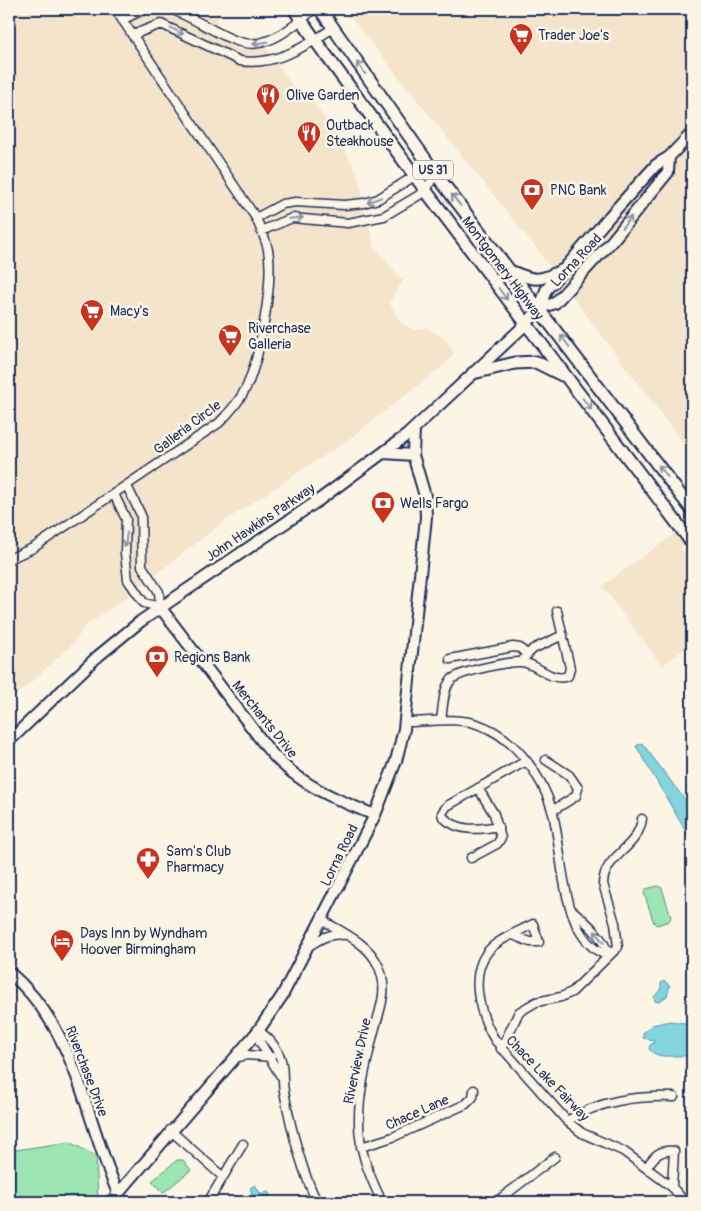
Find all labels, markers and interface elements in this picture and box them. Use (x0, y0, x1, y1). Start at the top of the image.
supermarket icon: Trader Joe's (508, 22, 534, 56)
one-way arrow (169, 26, 184, 36)
place label: Trader Joe's (538, 27, 610, 44)
one-way arrow (252, 38, 268, 48)
one-way arrow (356, 62, 366, 76)
restaurant icon: Olive Garden (255, 82, 281, 116)
place label: Olive Garden (286, 87, 360, 104)
place label: Outback Steakhouse (326, 117, 393, 150)
restaurant icon: Outback Steakhouse (296, 120, 322, 154)
road number: US 31 (413, 160, 453, 180)
bank icon: PNC Bank (519, 177, 545, 211)
place label: PNC Bank (550, 182, 607, 199)
one-way arrow (451, 193, 461, 207)
one-way arrow (367, 195, 382, 205)
street label: Montgomery Highway (458, 213, 547, 324)
one-way arrow (288, 214, 304, 223)
one-way arrow (622, 216, 633, 229)
street label: Lorna Road (547, 230, 605, 291)
one-way arrow (498, 287, 509, 300)
supermarket icon: Macy's (79, 298, 105, 332)
place label: Macy's (110, 303, 149, 320)
place label: Riverchase Galleria (248, 320, 311, 353)
supermarket icon: Riverchase Galleria (217, 323, 243, 357)
one-way arrow (560, 334, 570, 348)
street label: Galleria Circle (150, 397, 224, 458)
one-way arrow (582, 397, 593, 410)
one-way arrow (658, 464, 668, 478)
street label: John Hawkins Parkway (202, 480, 318, 565)
bank icon: Wells Fargo (370, 490, 396, 524)
place label: Wells Fargo (400, 495, 469, 512)
one-way arrow (121, 531, 131, 547)
bank icon: Regions Bank (144, 644, 170, 678)
place label: Regions Bank (174, 649, 251, 666)
street label: Merchants Drive (228, 677, 301, 761)
street label: Lorna Road (317, 821, 362, 889)
place label: Sam's Club Pharmacy (166, 843, 231, 876)
pharmacy icon: Sam's Club Pharmacy (135, 846, 161, 880)
place label: Days Inn by Wyndham Hoover Birmingham (80, 925, 208, 958)
hotel icon: Days Inn by Wyndham Hoover Birmingham (49, 928, 75, 962)
one-way arrow (594, 931, 605, 944)
street label: Riverview Drive (340, 1017, 375, 1106)
street label: Riverchase Drive (61, 1024, 112, 1119)
street label: Chace Lake Fairway (502, 1032, 593, 1125)
street label: Chace Lane (383, 1091, 452, 1134)

